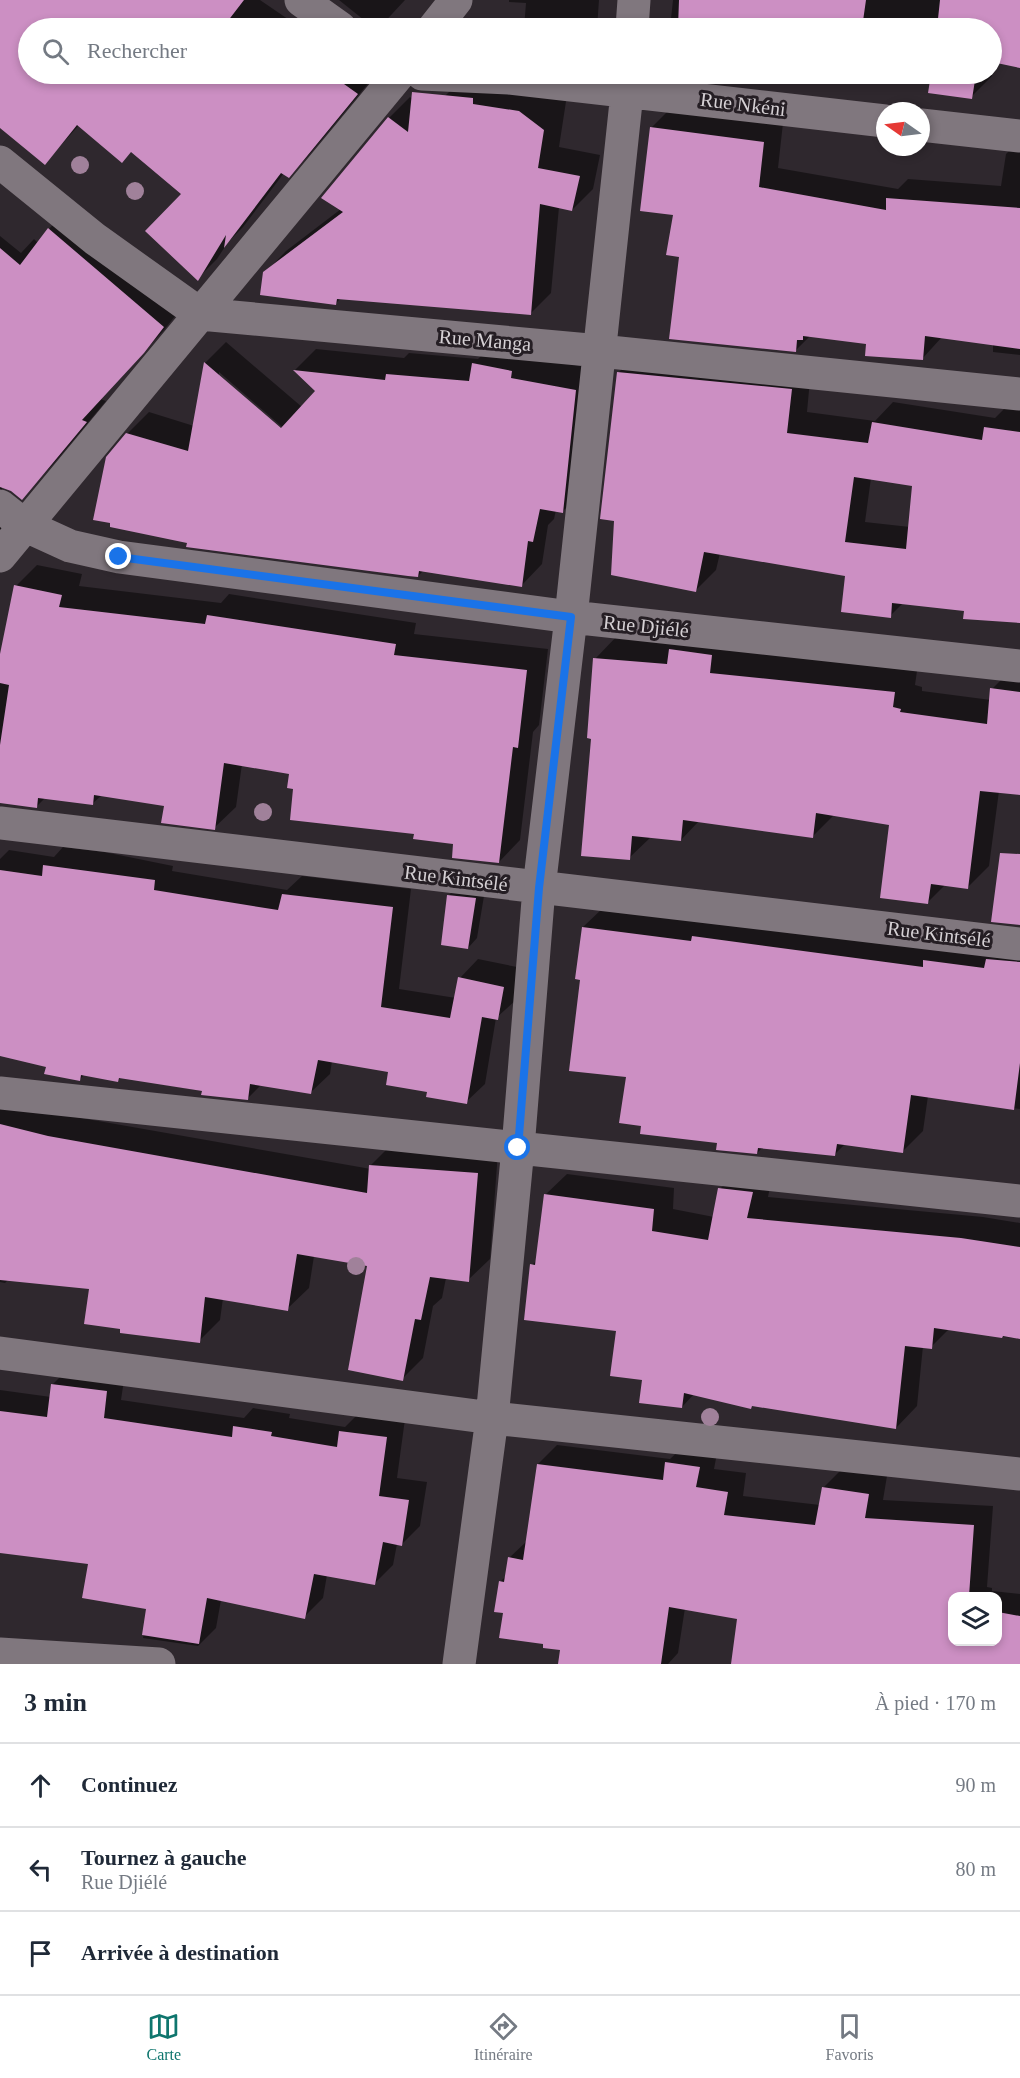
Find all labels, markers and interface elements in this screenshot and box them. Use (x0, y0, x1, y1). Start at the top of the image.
search box (18, 18, 1002, 84)
icon: search (39, 35, 72, 68)
text: Rechercher (87, 38, 187, 63)
street label: Rue Nkéni (699, 88, 788, 120)
north arrow (876, 102, 930, 156)
street label: Rue Manga (438, 325, 532, 356)
route end (105, 543, 131, 569)
street label: Rue Djiélé (602, 611, 690, 642)
street label: Rue Kintsélé (403, 861, 509, 895)
street label: Rue Kintsélé (886, 917, 992, 951)
route start (504, 1134, 530, 1160)
map controls (948, 1592, 1002, 1646)
button: layers (948, 1592, 1002, 1646)
text: 3 min (24, 1688, 87, 1717)
text: À pied · 170 m (875, 1692, 996, 1714)
icon: ahead (24, 1769, 57, 1802)
text: Continuez (81, 1772, 178, 1797)
text: 90 m (955, 1774, 996, 1796)
text: Tournez à gauche (81, 1845, 246, 1870)
icon: left (24, 1853, 57, 1886)
text: 80 m (955, 1858, 996, 1880)
text: Rue Djiélé (81, 1871, 167, 1893)
icon: arrive (24, 1937, 57, 1970)
text: Arrivée à destination (81, 1940, 279, 1965)
tab: Carte (146, 2010, 181, 2064)
tab: Itinéraire (474, 2010, 533, 2064)
tab: Favoris (826, 2010, 874, 2064)

